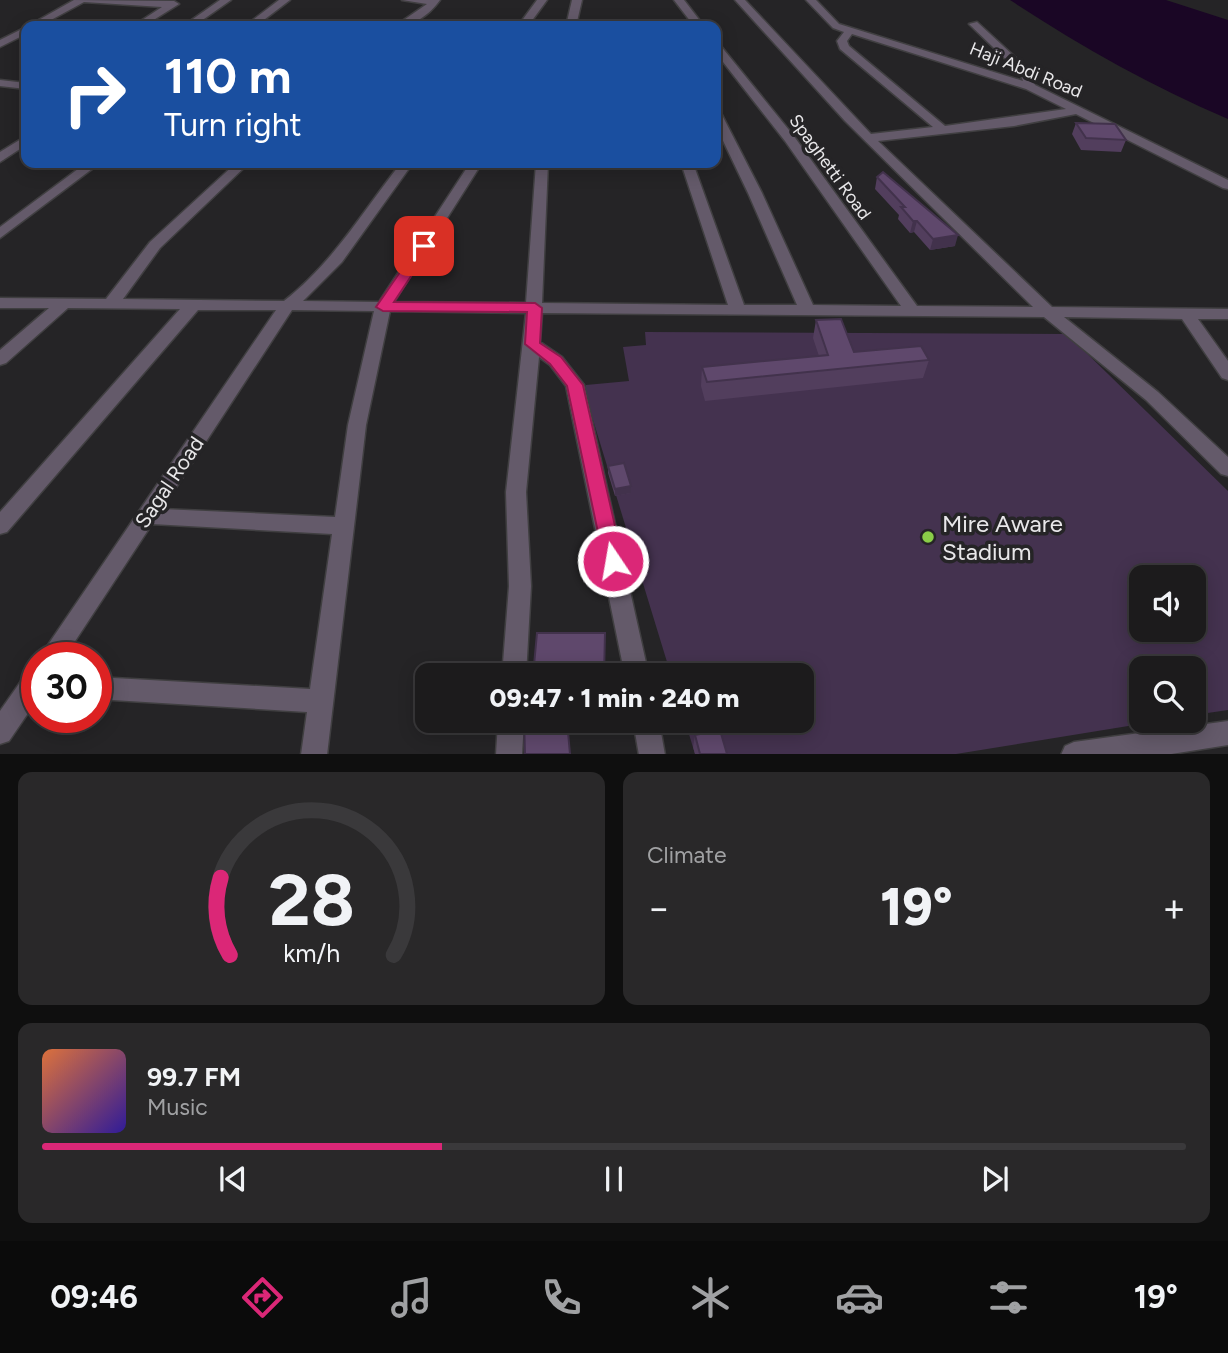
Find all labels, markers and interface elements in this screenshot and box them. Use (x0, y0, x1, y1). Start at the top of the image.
street label: Haji Abdi Road (966, 37, 1086, 103)
text: 110 m (164, 46, 292, 105)
icon: right (49, 49, 140, 140)
text: Turn right (164, 106, 302, 144)
street label: Spaghetti Road (784, 110, 876, 224)
pin (394, 216, 454, 276)
icon: arrive (405, 227, 443, 265)
street label: Sagal Road (129, 432, 209, 532)
place label: Mire Aware Stadium (942, 509, 1063, 566)
position arrow (576, 524, 650, 598)
marker: Mire Aware Stadium (920, 529, 936, 545)
map controls (1129, 565, 1206, 733)
button: sound (1129, 565, 1206, 642)
speed limit sign: 30 (21, 642, 112, 733)
button: search (1129, 656, 1206, 733)
text: 09:47 · 1 min · 240 m (490, 682, 739, 714)
text: Climate (647, 841, 726, 869)
text: 28 (268, 856, 355, 943)
text: 19° (880, 876, 953, 938)
text: − (647, 885, 671, 931)
text: + (1162, 885, 1186, 931)
text: km/h (283, 937, 340, 967)
text: 99.7 FM (147, 1061, 241, 1093)
text: Music (147, 1093, 208, 1121)
icon: previous (214, 1160, 252, 1198)
icon: pause (595, 1160, 633, 1198)
icon: next (976, 1160, 1014, 1198)
icon: directions (238, 1273, 287, 1322)
icon: music (387, 1273, 436, 1322)
icon: phone (537, 1273, 586, 1322)
icon: climate (686, 1273, 735, 1322)
icon: car (835, 1273, 884, 1322)
icon: filters (984, 1273, 1033, 1322)
text: 09:46 (50, 1278, 138, 1316)
text: 19° (1134, 1278, 1178, 1316)

